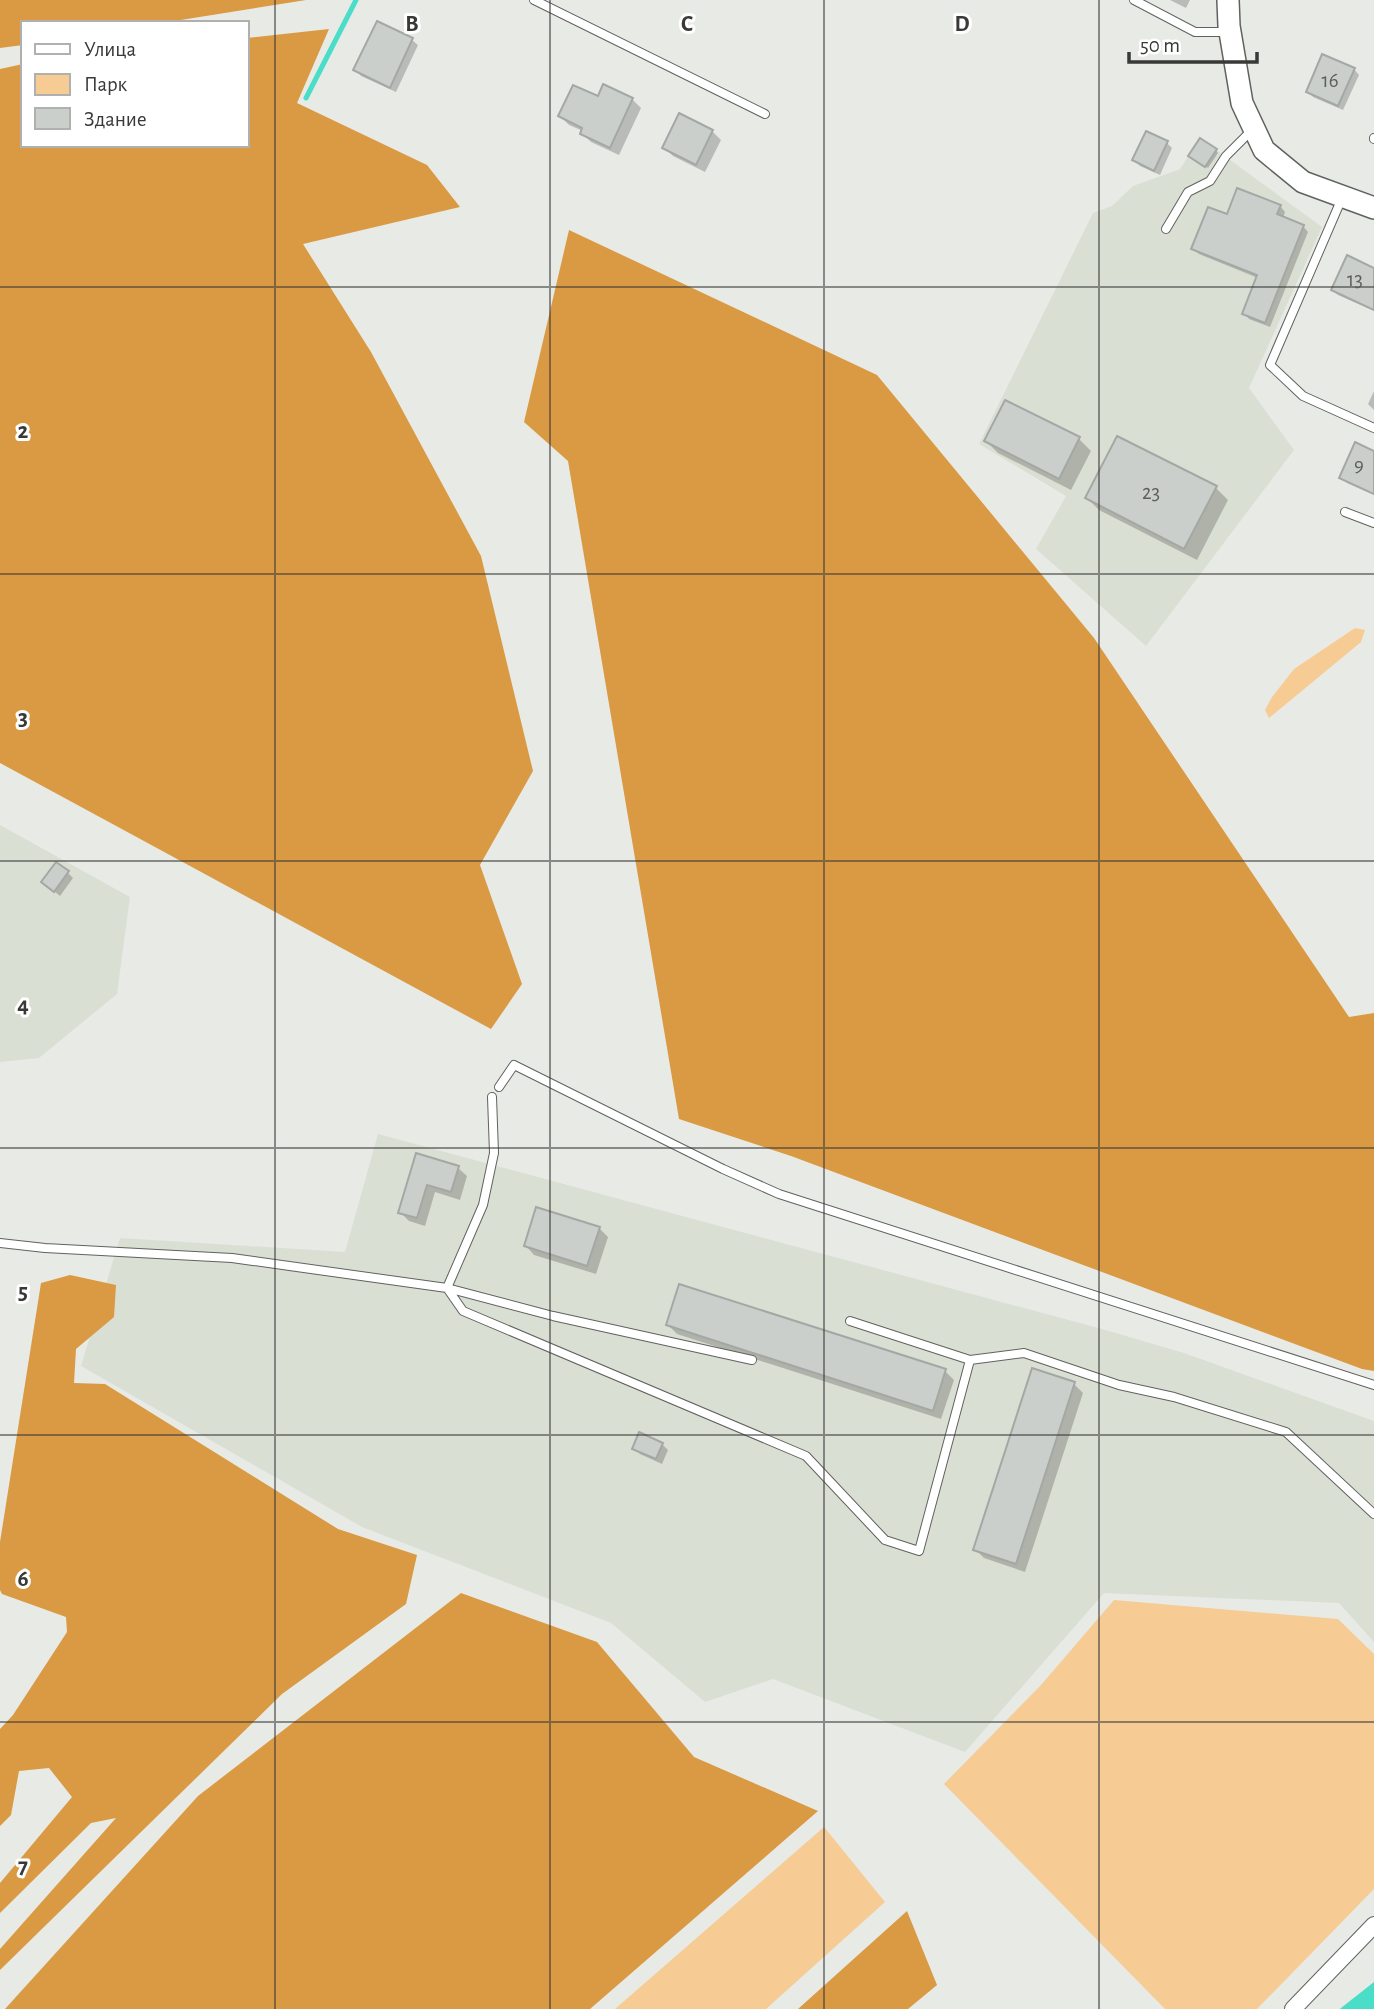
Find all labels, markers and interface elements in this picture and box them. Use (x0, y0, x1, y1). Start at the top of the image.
text: B (405, 13, 419, 36)
text: C (681, 13, 693, 36)
text: D (954, 13, 970, 36)
legend (21, 21, 248, 147)
scale bar (1129, 21, 1257, 65)
text: 50 m (1140, 35, 1180, 56)
text: Улица (84, 39, 137, 60)
house number: 16 (1321, 70, 1339, 91)
text: Парк (84, 74, 128, 95)
text: Здание (84, 109, 147, 130)
house number: 13 (1347, 269, 1363, 290)
text: 2 (18, 420, 29, 443)
house number: 9 (1354, 454, 1364, 475)
house number: 23 (1142, 482, 1160, 503)
text: 3 (18, 707, 28, 730)
text: 4 (17, 994, 29, 1017)
text: 5 (18, 1281, 28, 1304)
text: 6 (17, 1568, 29, 1591)
text: 7 (18, 1855, 28, 1878)

